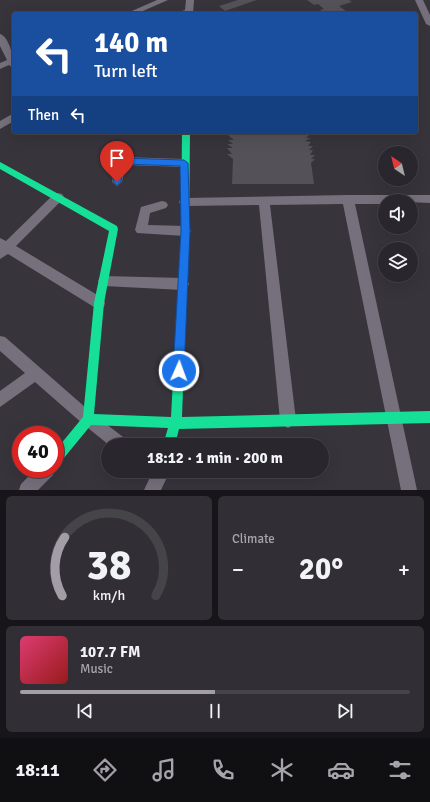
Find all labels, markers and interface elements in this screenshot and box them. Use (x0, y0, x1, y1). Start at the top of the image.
text: 140 m (94, 26, 168, 60)
icon: left (28, 28, 80, 80)
text: Turn left (94, 60, 157, 82)
icon: left (67, 104, 89, 126)
text: Then (28, 106, 59, 124)
pin (100, 141, 134, 182)
north arrow (378, 146, 418, 186)
map controls (378, 146, 418, 282)
icon: arrive (106, 147, 128, 169)
button: sound (378, 194, 418, 234)
button: layers (378, 242, 418, 282)
position arrow (158, 350, 200, 392)
speed limit sign: 40 (12, 426, 64, 478)
text: 18:12 · 1 min · 200 m (147, 449, 283, 467)
text: Climate (232, 531, 275, 547)
text: 38 (87, 540, 131, 591)
text: 20° (299, 551, 343, 588)
text: − (232, 556, 244, 583)
text: + (398, 556, 410, 583)
text: km/h (93, 587, 125, 604)
text: 107.7 FM (80, 643, 141, 661)
text: Music (80, 661, 113, 677)
icon: previous (74, 700, 96, 722)
icon: pause (204, 700, 226, 722)
icon: next (334, 700, 356, 722)
icon: directions (91, 756, 119, 784)
icon: music (150, 756, 178, 784)
icon: phone (209, 756, 237, 784)
icon: climate (268, 756, 296, 784)
icon: car (327, 756, 355, 784)
icon: filters (386, 756, 414, 784)
text: 18:11 (16, 759, 60, 781)

